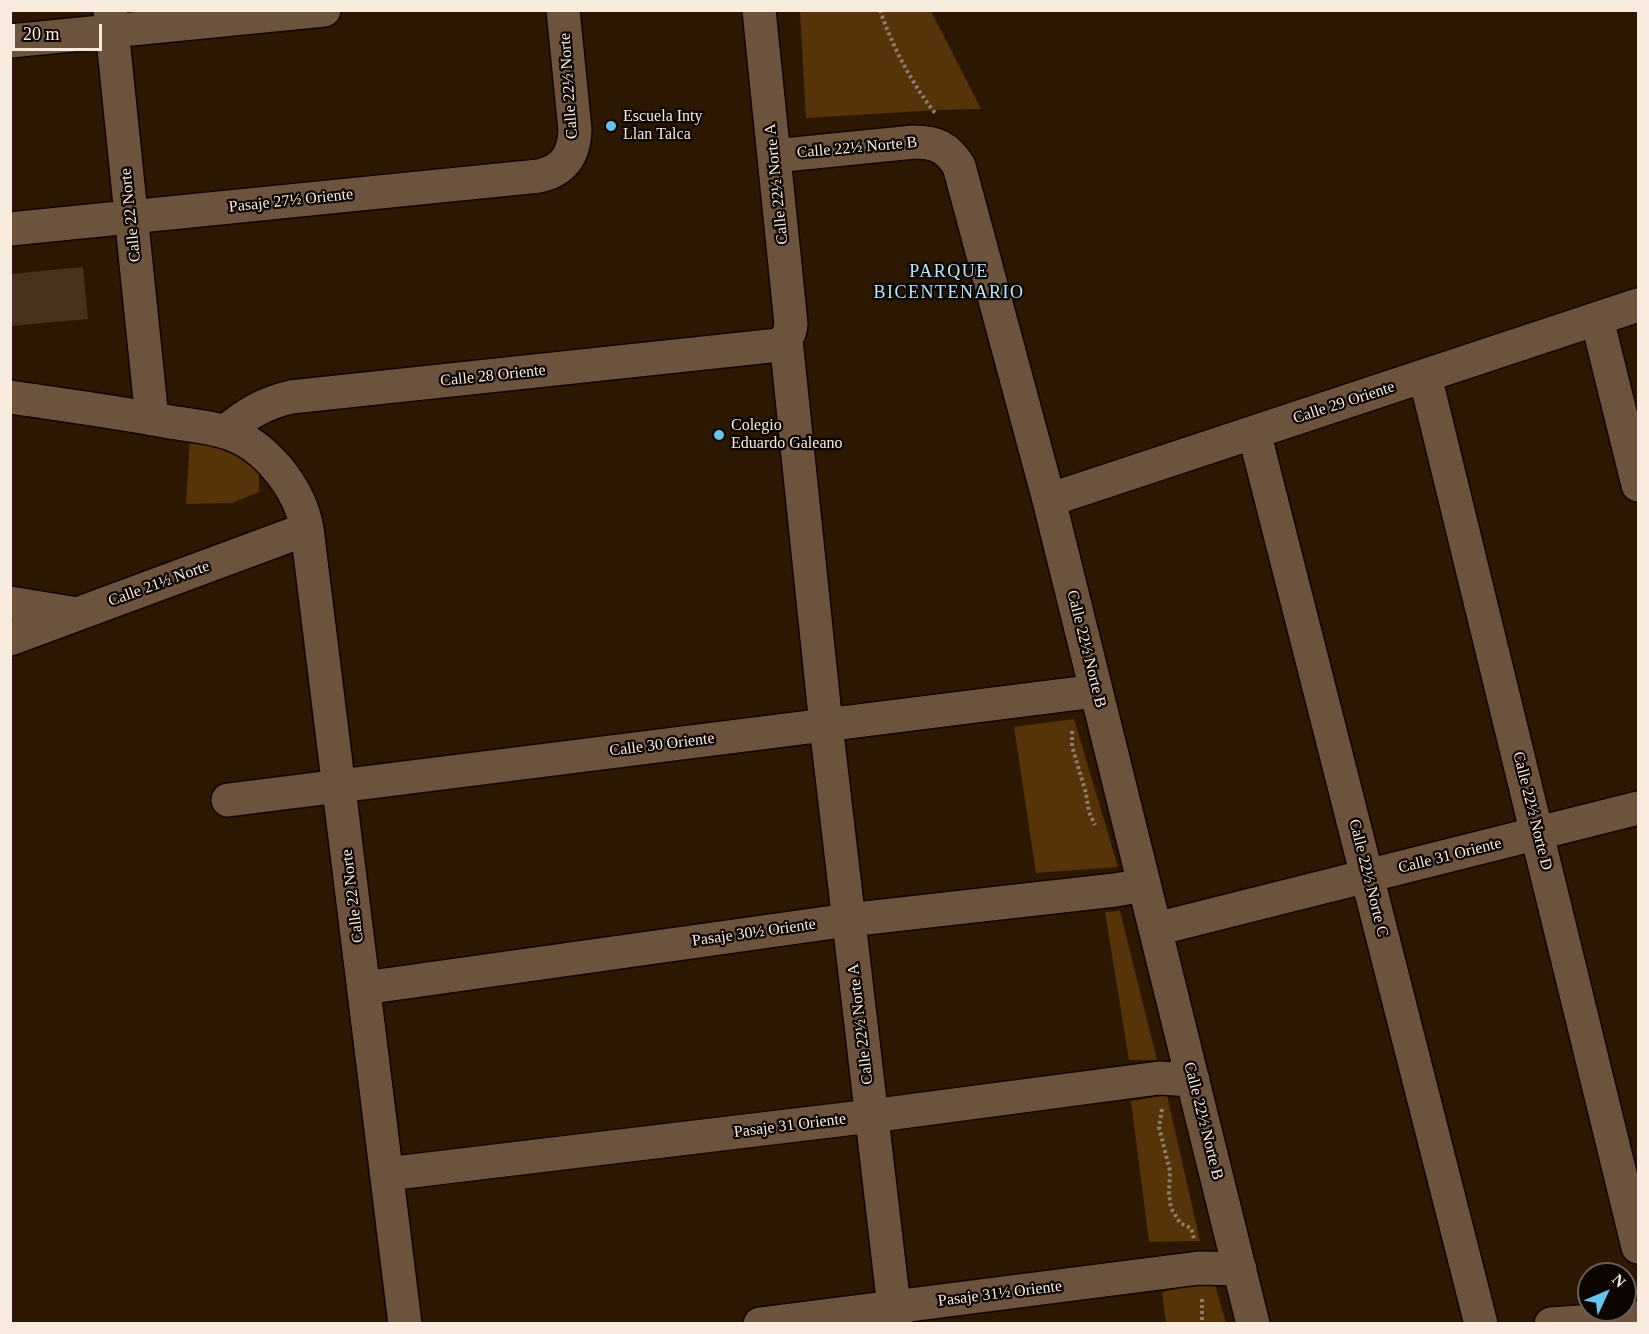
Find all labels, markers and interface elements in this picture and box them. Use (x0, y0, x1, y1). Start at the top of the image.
scale bar (15, 12, 105, 50)
text: 20 m (23, 24, 60, 44)
street label: Calle 22½ Norte (556, 32, 582, 140)
place label: Escuela Inty Llan Talca (623, 107, 703, 145)
marker: Escuela Inty Llan Talca (604, 119, 618, 133)
street label: Calle 22½ Norte A (761, 122, 793, 246)
street label: Calle 22½ Norte B (796, 133, 918, 163)
street label: Calle 22 Norte (117, 167, 145, 263)
street label: Pasaje 27½ Oriente (228, 185, 354, 217)
district label: PARQUE BICENTENARIO (874, 261, 1024, 304)
street label: Calle 28 Oriente (439, 361, 547, 391)
street label: Calle 29 Oriente (1291, 378, 1397, 428)
place label: Colegio Eduardo Galeano (731, 416, 843, 454)
marker: Colegio Eduardo Galeano (712, 428, 726, 442)
street label: Calle 21½ Norte (106, 557, 212, 611)
street label: Calle 22½ Norte B (1062, 588, 1110, 710)
street label: Calle 30 Oriente (608, 729, 716, 761)
street label: Calle 22½ Norte D (1508, 750, 1556, 872)
street label: Calle 22½ Norte C (1344, 817, 1392, 939)
street label: Calle 31 Oriente (1396, 834, 1504, 878)
street label: Calle 22 Norte (338, 848, 368, 944)
street label: Pasaje 30½ Oriente (691, 915, 817, 951)
street label: Calle 22½ Norte A (844, 962, 878, 1086)
street label: Calle 22½ Norte B (1179, 1060, 1227, 1182)
street label: Pasaje 31 Oriente (733, 1110, 847, 1142)
north arrow (1577, 1262, 1637, 1322)
text: N (1609, 1270, 1629, 1291)
street label: Pasaje 31½ Oriente (937, 1277, 1063, 1311)

